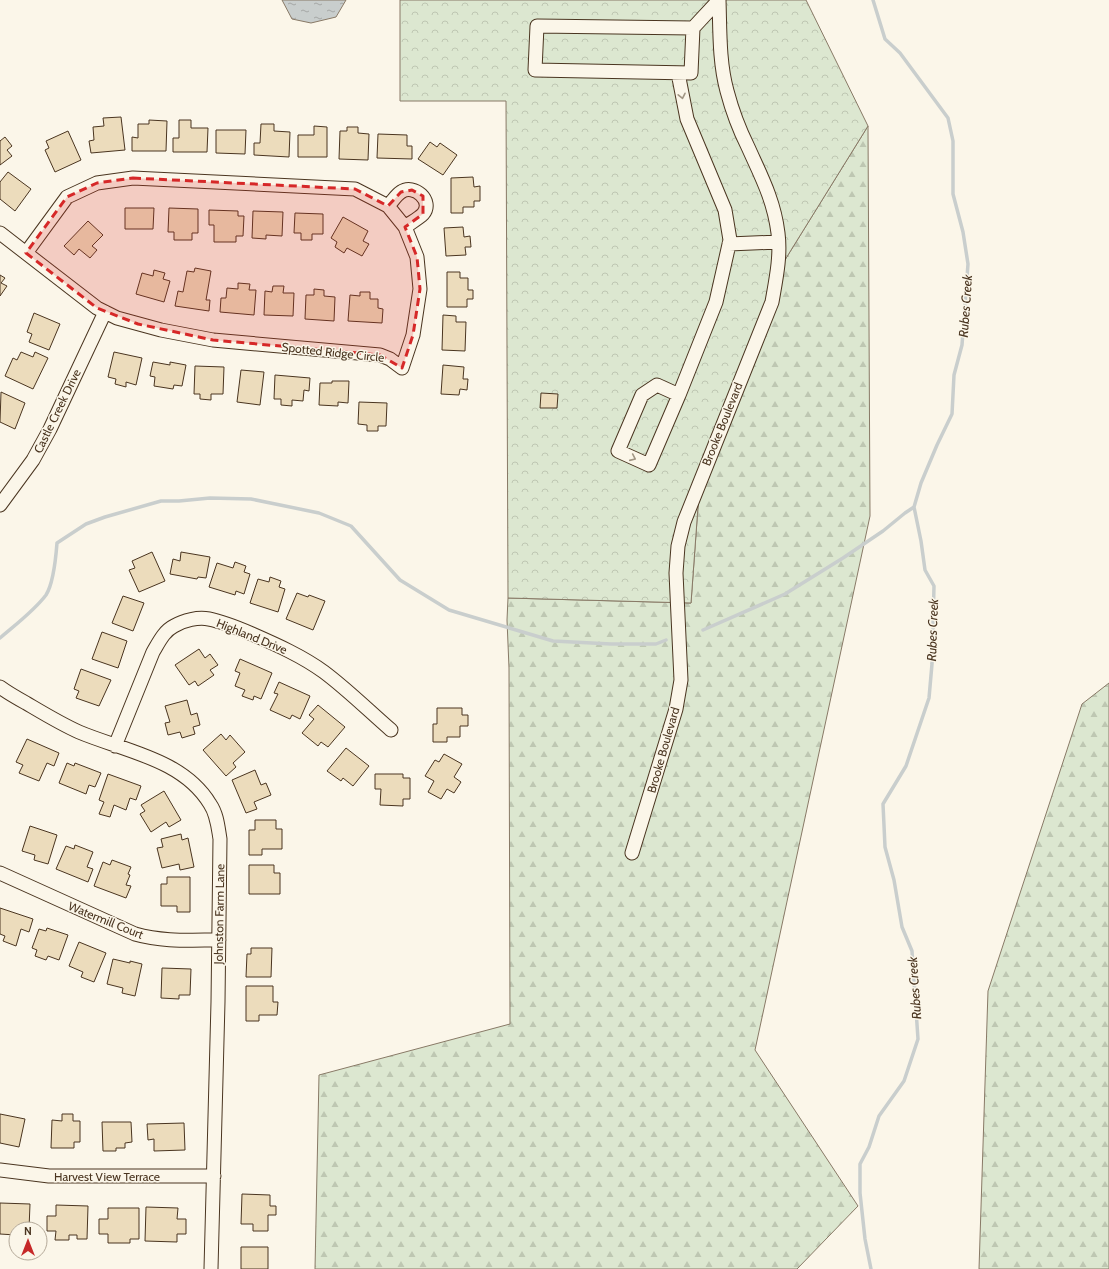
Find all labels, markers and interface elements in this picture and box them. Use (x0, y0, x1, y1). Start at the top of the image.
one-way arrow (678, 93, 686, 99)
water label: Rubes Creek (955, 274, 975, 338)
street label: Spotted Ridge Circle (281, 339, 385, 365)
street label: Castle Creek Drive (30, 366, 84, 456)
street label: Brooke Boulevard (698, 380, 746, 468)
one-way arrow (629, 453, 637, 461)
water label: Rubes Creek (923, 598, 941, 662)
street label: Highland Drive (214, 615, 290, 657)
street label: Brooke Boulevard (644, 705, 682, 795)
street label: Johnston Farm Lane (211, 864, 227, 965)
street label: Watermill Court (66, 898, 146, 942)
water label: Rubes Creek (904, 956, 924, 1020)
street label: Harvest View Terrace (54, 1169, 160, 1184)
north arrow (8, 1221, 48, 1261)
text: N (24, 1224, 32, 1238)

